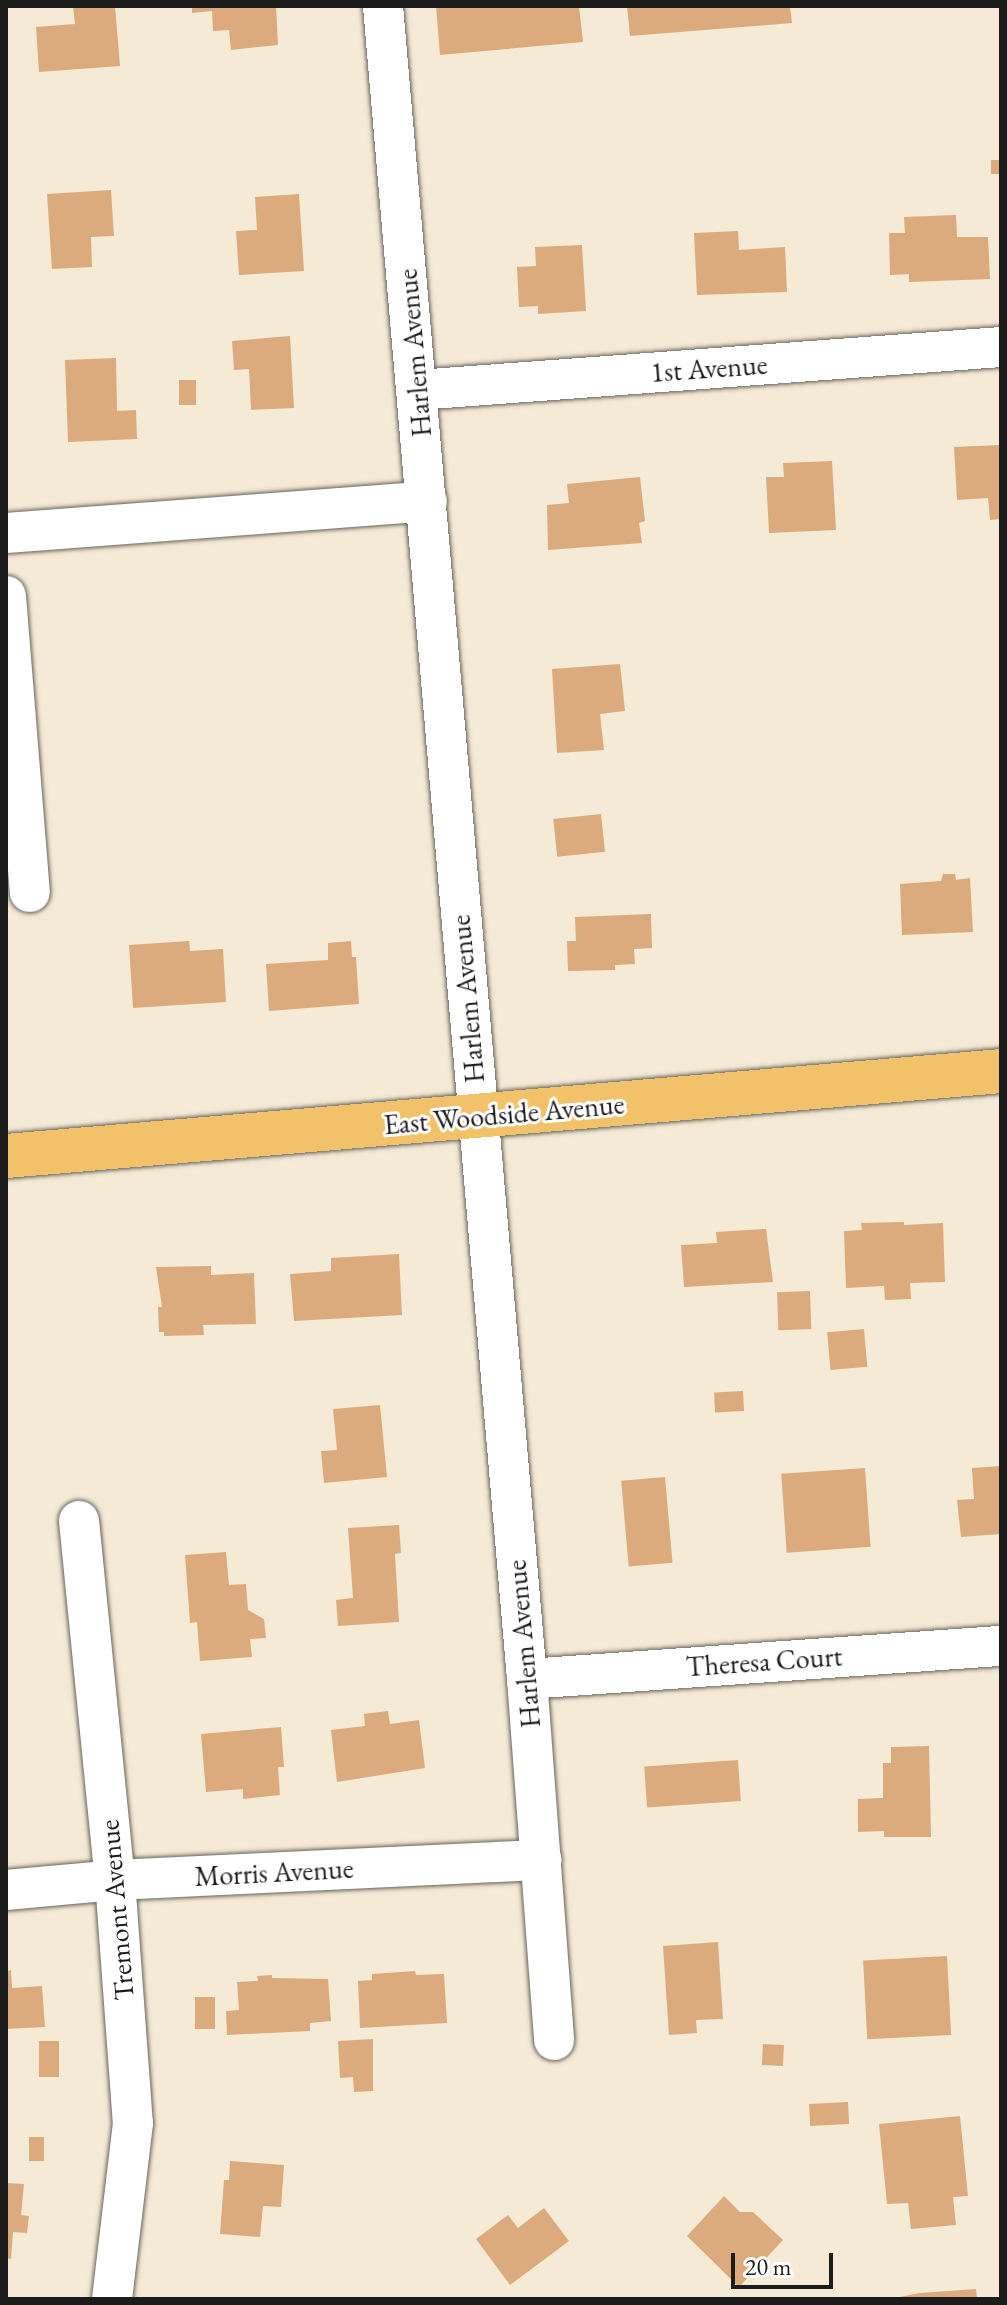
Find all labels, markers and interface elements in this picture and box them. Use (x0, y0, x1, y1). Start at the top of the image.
street label: Harlem Avenue (390, 268, 438, 438)
street label: 1st Avenue (649, 347, 769, 389)
street label: Harlem Avenue (443, 914, 491, 1084)
street label: East Woodside Avenue (382, 1087, 626, 1141)
street label: Harlem Avenue (499, 1559, 547, 1729)
street label: Theresa Court (685, 1639, 843, 1683)
street label: Tremont Avenue (91, 1818, 141, 2002)
street label: Morris Avenue (194, 1851, 354, 1893)
scale bar (735, 2237, 837, 2287)
text: 20 m (745, 2251, 792, 2282)

